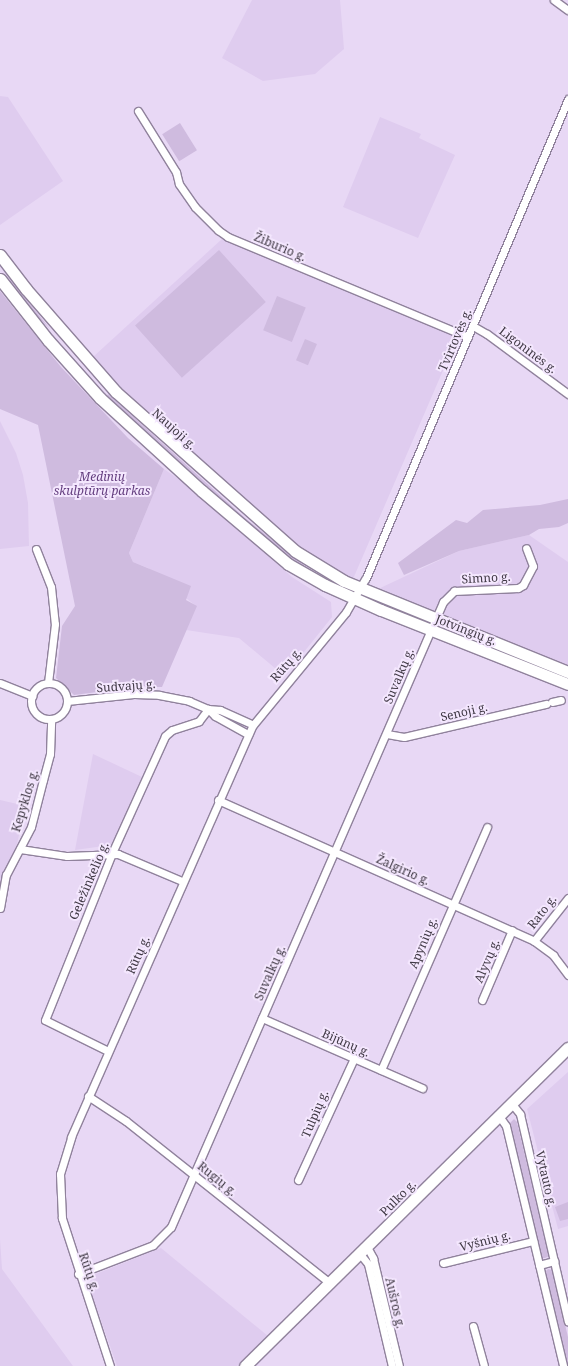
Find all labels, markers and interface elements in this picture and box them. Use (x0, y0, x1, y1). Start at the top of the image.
street label: Žiburio g. (252, 230, 308, 264)
street label: Tvirtovės g. (435, 307, 475, 373)
street label: Ligoninės g. (496, 324, 560, 376)
street label: Naujoji g. (149, 406, 199, 452)
park label: Medinių skulptūrų parkas (54, 470, 150, 498)
street label: Simno g. (461, 570, 511, 586)
street label: Jotvingių g. (433, 612, 499, 648)
street label: Rūtų g. (267, 645, 305, 685)
street label: Suvalkų g. (381, 646, 417, 706)
street label: Sudvajų g. (96, 677, 156, 695)
street label: Senoji g. (439, 700, 489, 724)
street label: Kepyklos g. (9, 768, 41, 834)
street label: Geležinkelio g. (66, 840, 112, 922)
street label: Žalgirio g. (374, 852, 432, 888)
street label: Rato g. (525, 892, 559, 932)
street label: Apynių g. (406, 915, 440, 971)
street label: Rūtų g. (123, 934, 153, 976)
street label: Alyvų g. (471, 937, 503, 985)
street label: Suvalkų g. (251, 943, 289, 1003)
street label: Bijūnų g. (320, 1026, 372, 1060)
street label: Tulpių g. (299, 1088, 331, 1140)
street label: Vytauto g. (533, 1150, 559, 1208)
street label: Rugių g. (195, 1159, 239, 1199)
street label: Pulko g. (377, 1177, 419, 1219)
street label: Vyšnių g. (458, 1228, 512, 1254)
street label: Rūtų g. (76, 1251, 102, 1293)
street label: Aušros g. (382, 1276, 408, 1330)

